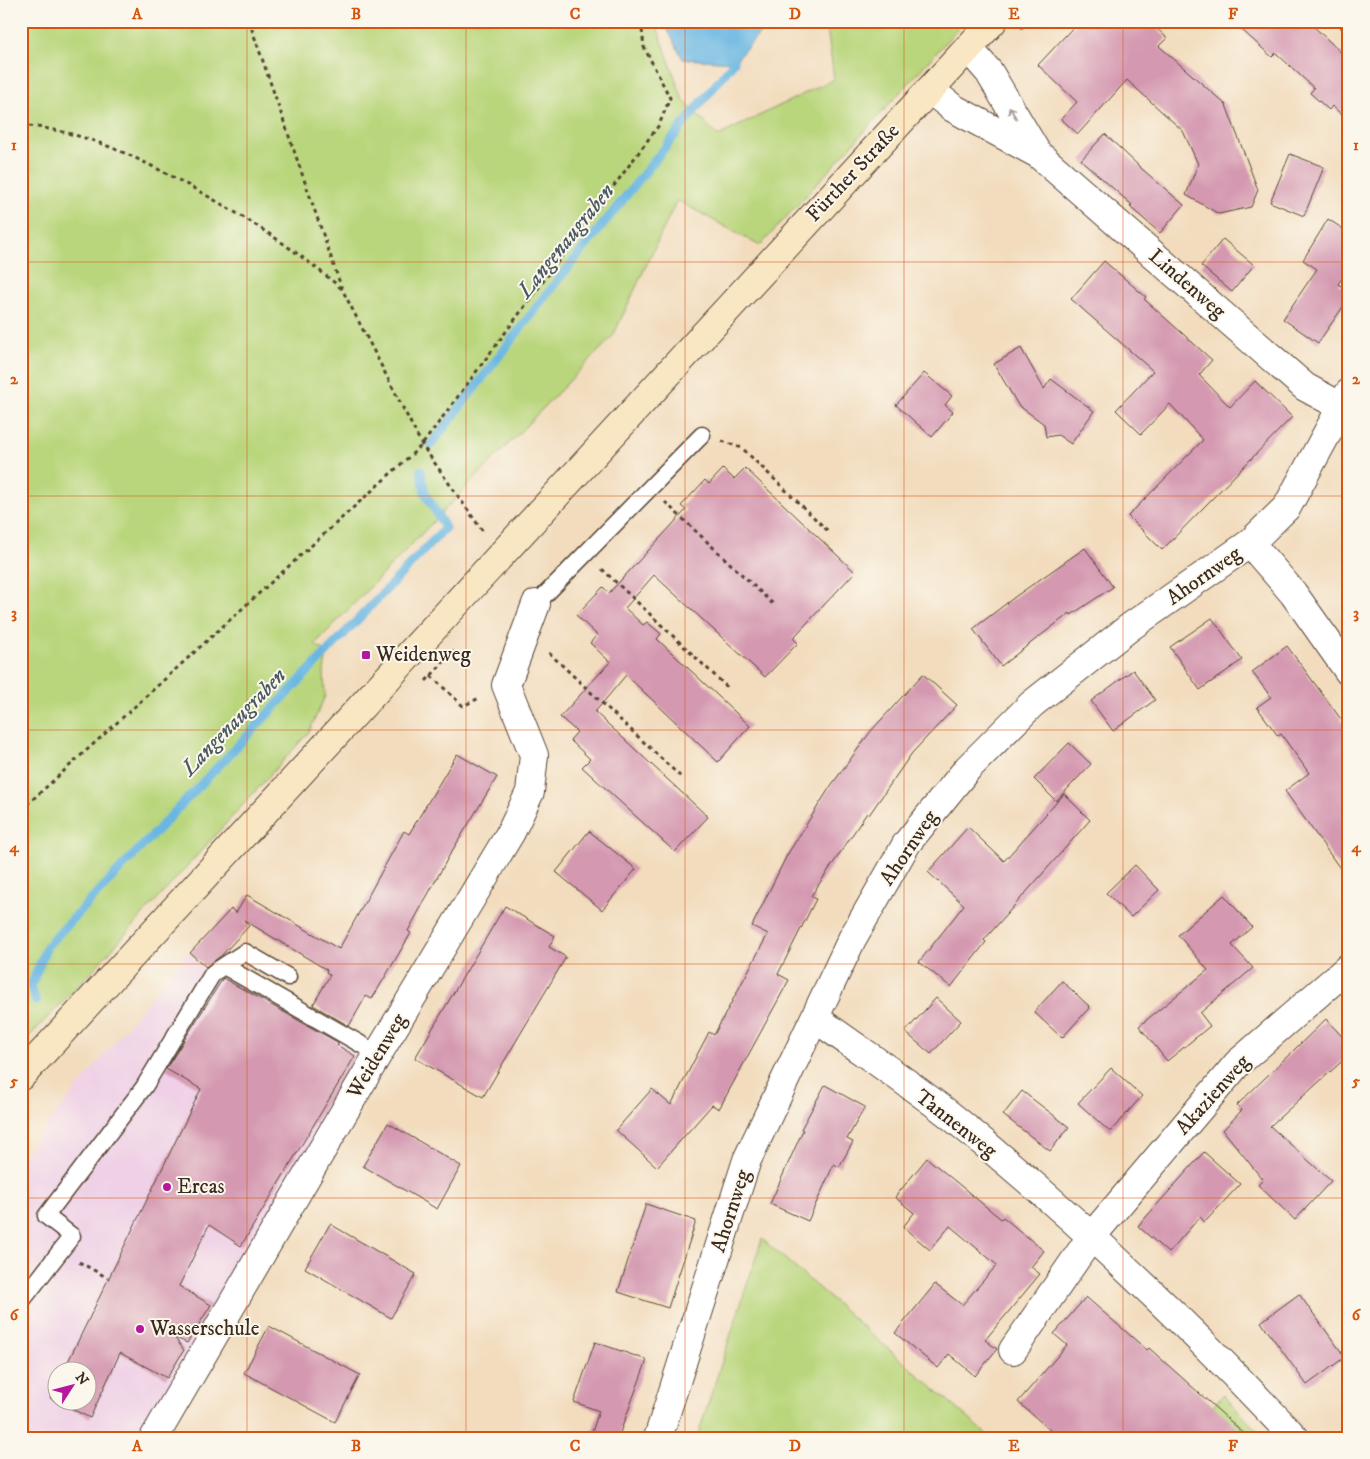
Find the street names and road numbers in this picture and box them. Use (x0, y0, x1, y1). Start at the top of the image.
street label: Fürther Straße (801, 118, 905, 228)
street label: Lindenweg (1143, 243, 1232, 325)
street label: Ahornweg (1162, 540, 1247, 611)
street label: Ahornweg (874, 805, 944, 891)
street label: Weidenweg (341, 1008, 413, 1104)
street label: Akazienweg (1170, 1049, 1256, 1141)
street label: Tannenweg (910, 1084, 1003, 1164)
street label: Ahornweg (705, 1166, 757, 1256)

